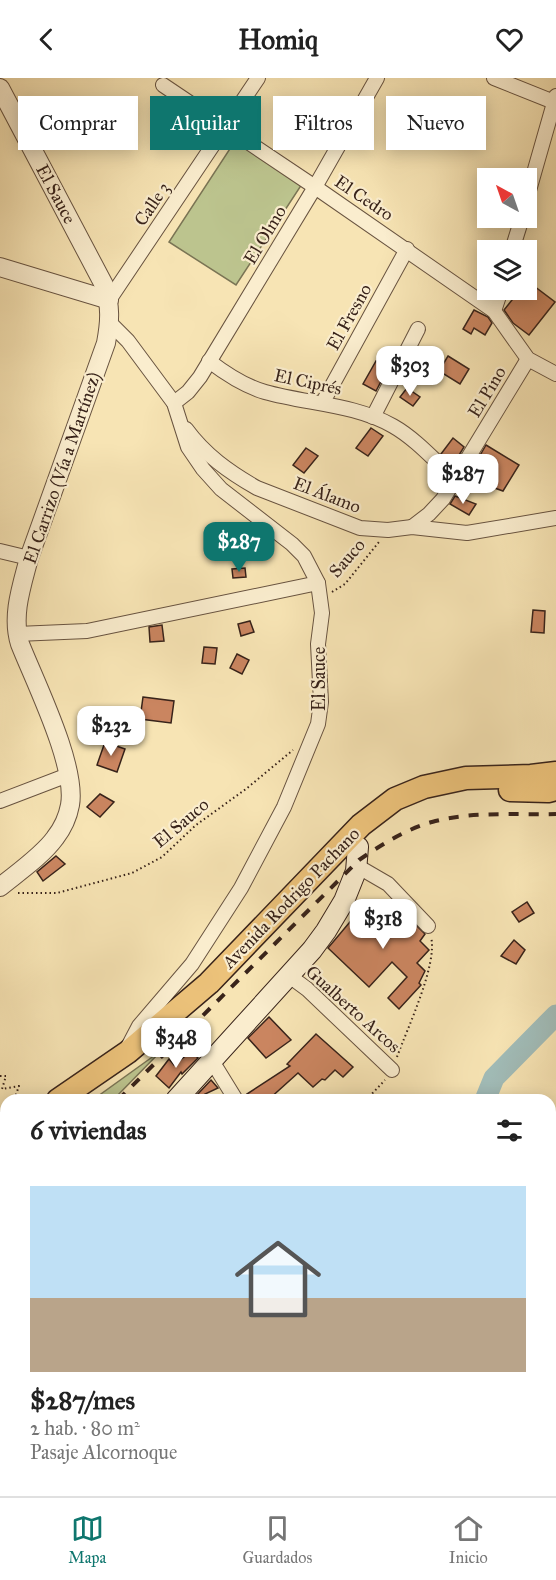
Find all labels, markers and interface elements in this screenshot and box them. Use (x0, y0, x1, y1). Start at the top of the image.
icon: back (30, 23, 63, 56)
text: Homiq (238, 23, 318, 56)
icon: heart (493, 23, 526, 56)
chip: Comprar (18, 96, 138, 150)
chip: Alquilar (150, 96, 261, 150)
chip: Filtros (273, 96, 374, 150)
chip: Nuevo (386, 96, 486, 150)
street label: El Sauce (31, 160, 81, 228)
north arrow (477, 168, 537, 228)
map controls (477, 168, 537, 300)
street label: El Cedro (330, 170, 398, 226)
street label: Calle 3 (129, 178, 175, 230)
street label: El Olmo (239, 202, 291, 268)
button: layers (477, 240, 537, 300)
street label: El Fresno (322, 280, 376, 354)
pin: $303 (374, 346, 446, 397)
text: $303 (390, 353, 430, 377)
street label: El Pino (463, 362, 511, 422)
street label: El Ciprés (272, 364, 344, 400)
street label: El Carrizo (Vía a Martínez) (19, 369, 106, 567)
pin: $287 (427, 454, 499, 505)
text: $287 (441, 461, 485, 485)
street label: El Álamo (290, 470, 365, 518)
pin: $287 (203, 522, 275, 573)
text: $287 (217, 529, 261, 553)
street label: Sauco (324, 534, 370, 582)
street label: El Sauce (308, 647, 330, 711)
pin: $232 (75, 706, 147, 757)
text: $232 (91, 713, 131, 737)
street label: El Sauco (149, 793, 213, 853)
street label: Avenida Rodrigo Pachano (217, 823, 365, 975)
pin: $318 (347, 899, 419, 950)
text: $318 (364, 906, 402, 930)
street label: Gualberto Arcos (301, 961, 405, 1057)
pin: $348 (140, 1018, 212, 1069)
text: $348 (155, 1025, 197, 1049)
text: 6 viviendas (30, 1114, 146, 1146)
icon: filters (493, 1114, 526, 1147)
icon: home (224, 1225, 332, 1333)
text: $287/mes (30, 1384, 135, 1416)
text: 2 hab. · 80 m² (30, 1416, 140, 1440)
text: Pasaje Alcornoque (30, 1440, 177, 1464)
tab: Mapa (68, 1512, 106, 1567)
tab: Guardados (243, 1512, 312, 1567)
tab: Inicio (449, 1512, 488, 1567)

